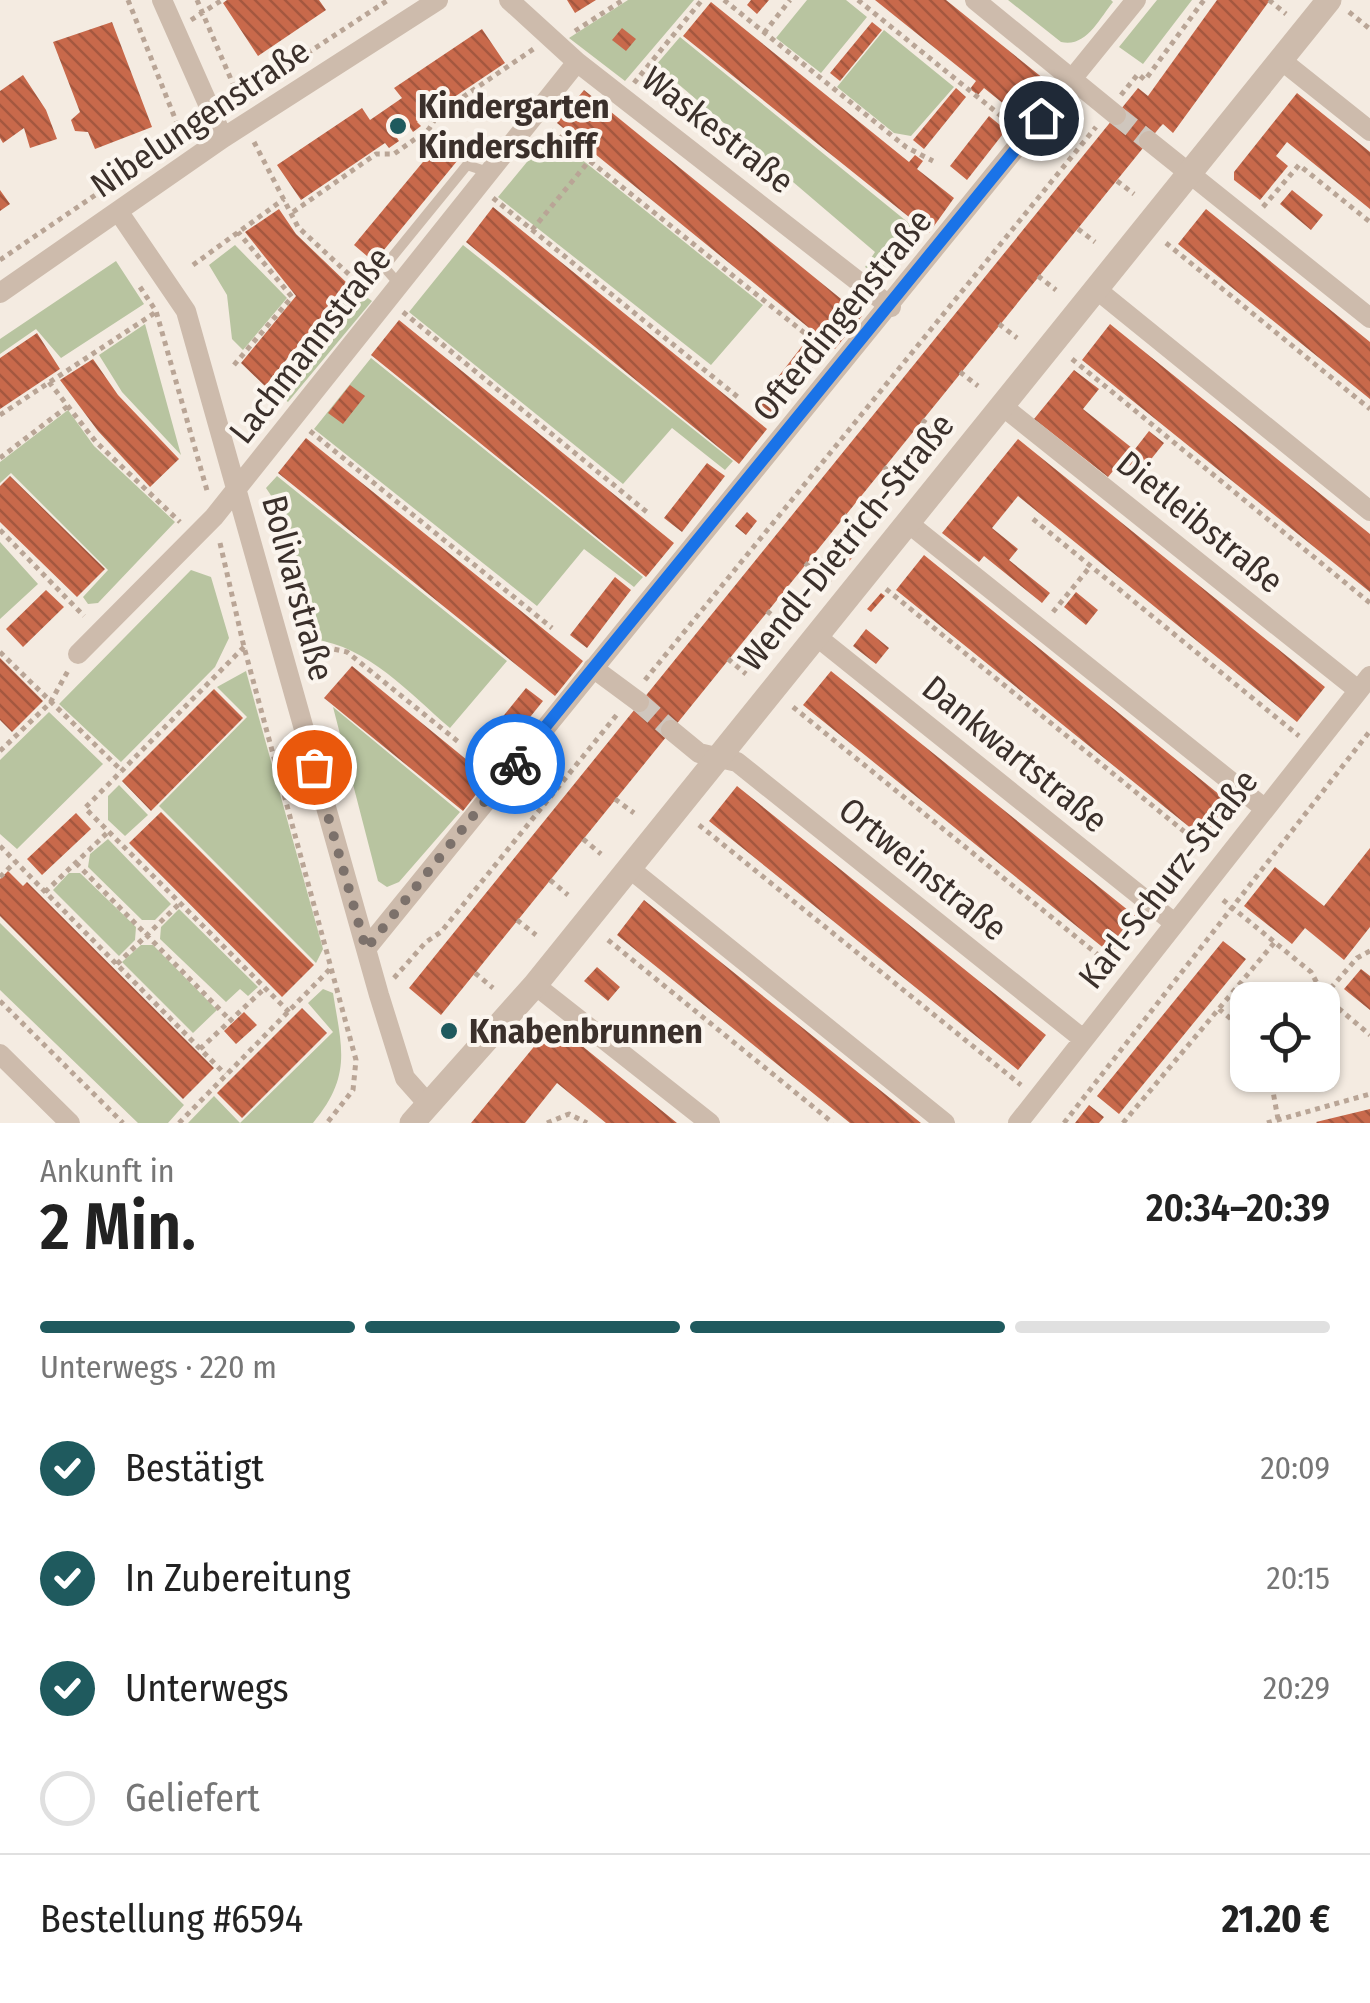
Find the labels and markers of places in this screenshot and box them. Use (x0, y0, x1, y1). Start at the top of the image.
pin (999, 76, 1084, 161)
place label: Kindergarten Kinderschiff (418, 85, 610, 167)
marker: Kindergarten Kinderschiff (387, 115, 409, 137)
pin (272, 725, 357, 810)
place label: Knabenbrunnen (469, 1010, 703, 1052)
marker: Knabenbrunnen (438, 1020, 460, 1042)

